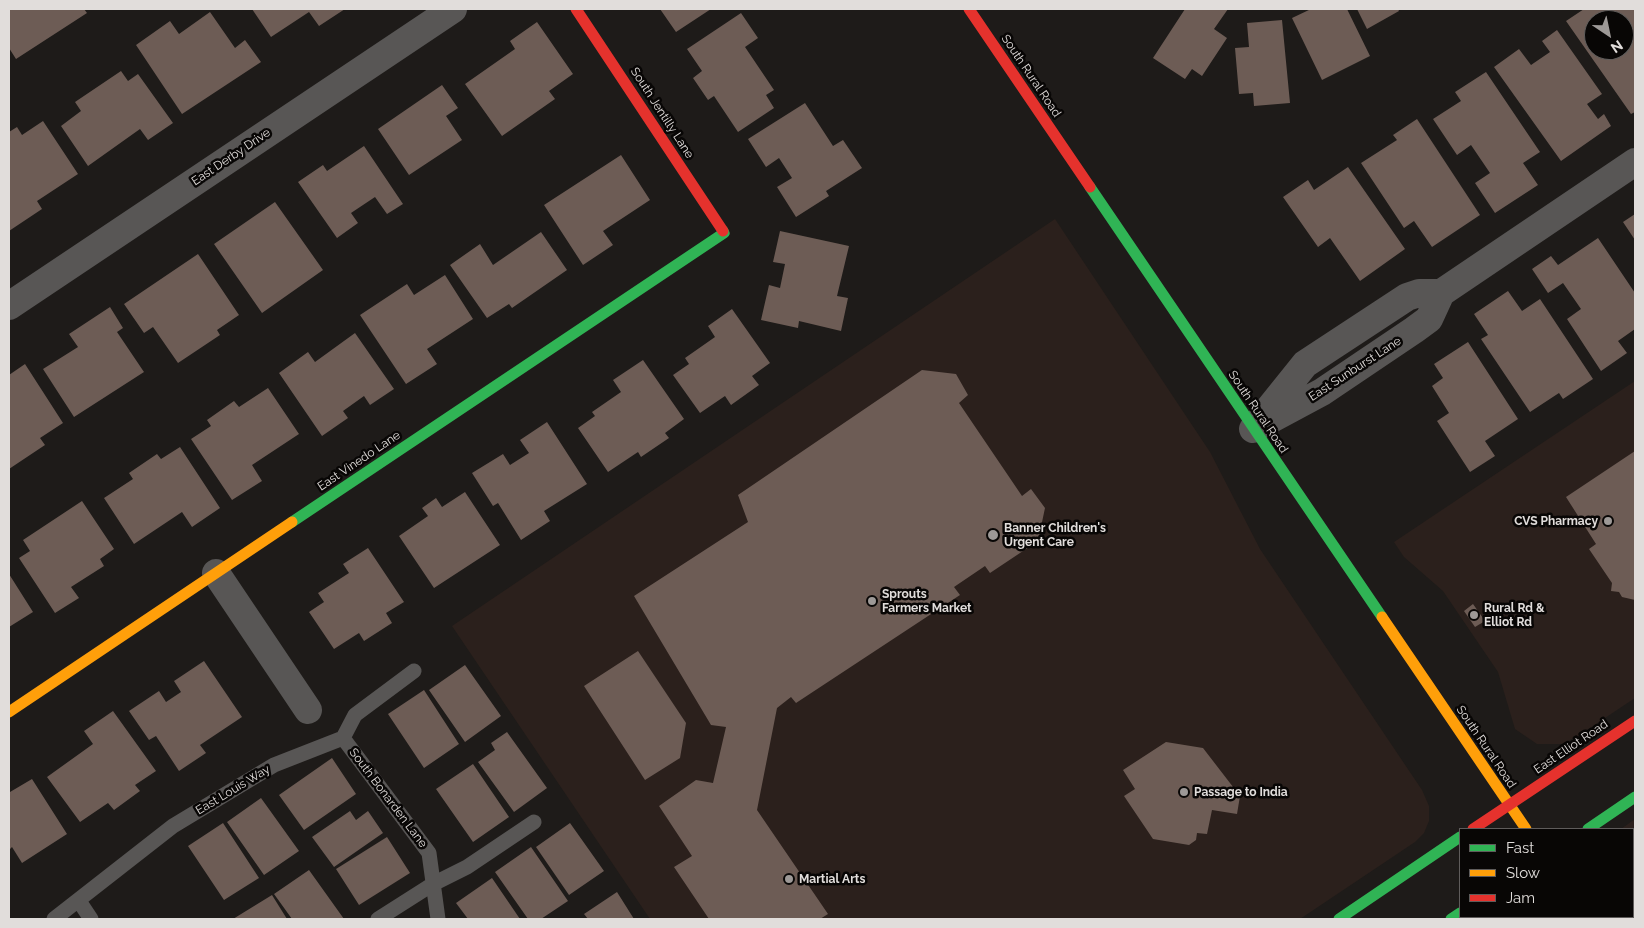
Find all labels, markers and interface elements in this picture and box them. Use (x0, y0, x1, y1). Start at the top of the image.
north arrow (1584, 10, 1634, 60)
street label: South Rural Road (998, 32, 1064, 120)
text: N (1608, 37, 1626, 56)
street label: South Jentilly Lane (627, 65, 697, 161)
street label: East Derby Drive (189, 125, 273, 189)
street label: East Sunburst Lane (1306, 334, 1404, 404)
street label: South Rural Road (1225, 368, 1291, 456)
street label: East Vinedo Lane (315, 428, 403, 494)
place label: CVS Pharmacy (1514, 514, 1598, 528)
marker: CVS Pharmacy (1602, 515, 1614, 527)
place label: Banner Children's Urgent Care (1004, 521, 1106, 549)
marker: Banner Children's Urgent Care (986, 528, 1000, 542)
place label: Sprouts Farmers Market (882, 587, 972, 615)
marker: Sprouts Farmers Market (866, 595, 878, 607)
place label: Rural Rd & Elliot Rd (1484, 601, 1544, 629)
marker: Rural Rd & Elliot Rd (1468, 609, 1480, 621)
street label: South Rural Road (1453, 703, 1519, 791)
street label: East Elliot Road (1531, 717, 1611, 777)
street label: South Bonarden Lane (346, 746, 430, 850)
street label: East Louis Way (193, 762, 273, 818)
place label: Passage to India (1194, 785, 1288, 799)
marker: Passage to India (1178, 786, 1190, 798)
legend (1459, 828, 1634, 918)
text: Fast (1506, 839, 1534, 857)
text: Slow (1506, 864, 1540, 882)
place label: Martial Arts (799, 872, 865, 886)
marker: Martial Arts (783, 873, 795, 885)
text: Jam (1506, 889, 1535, 907)

